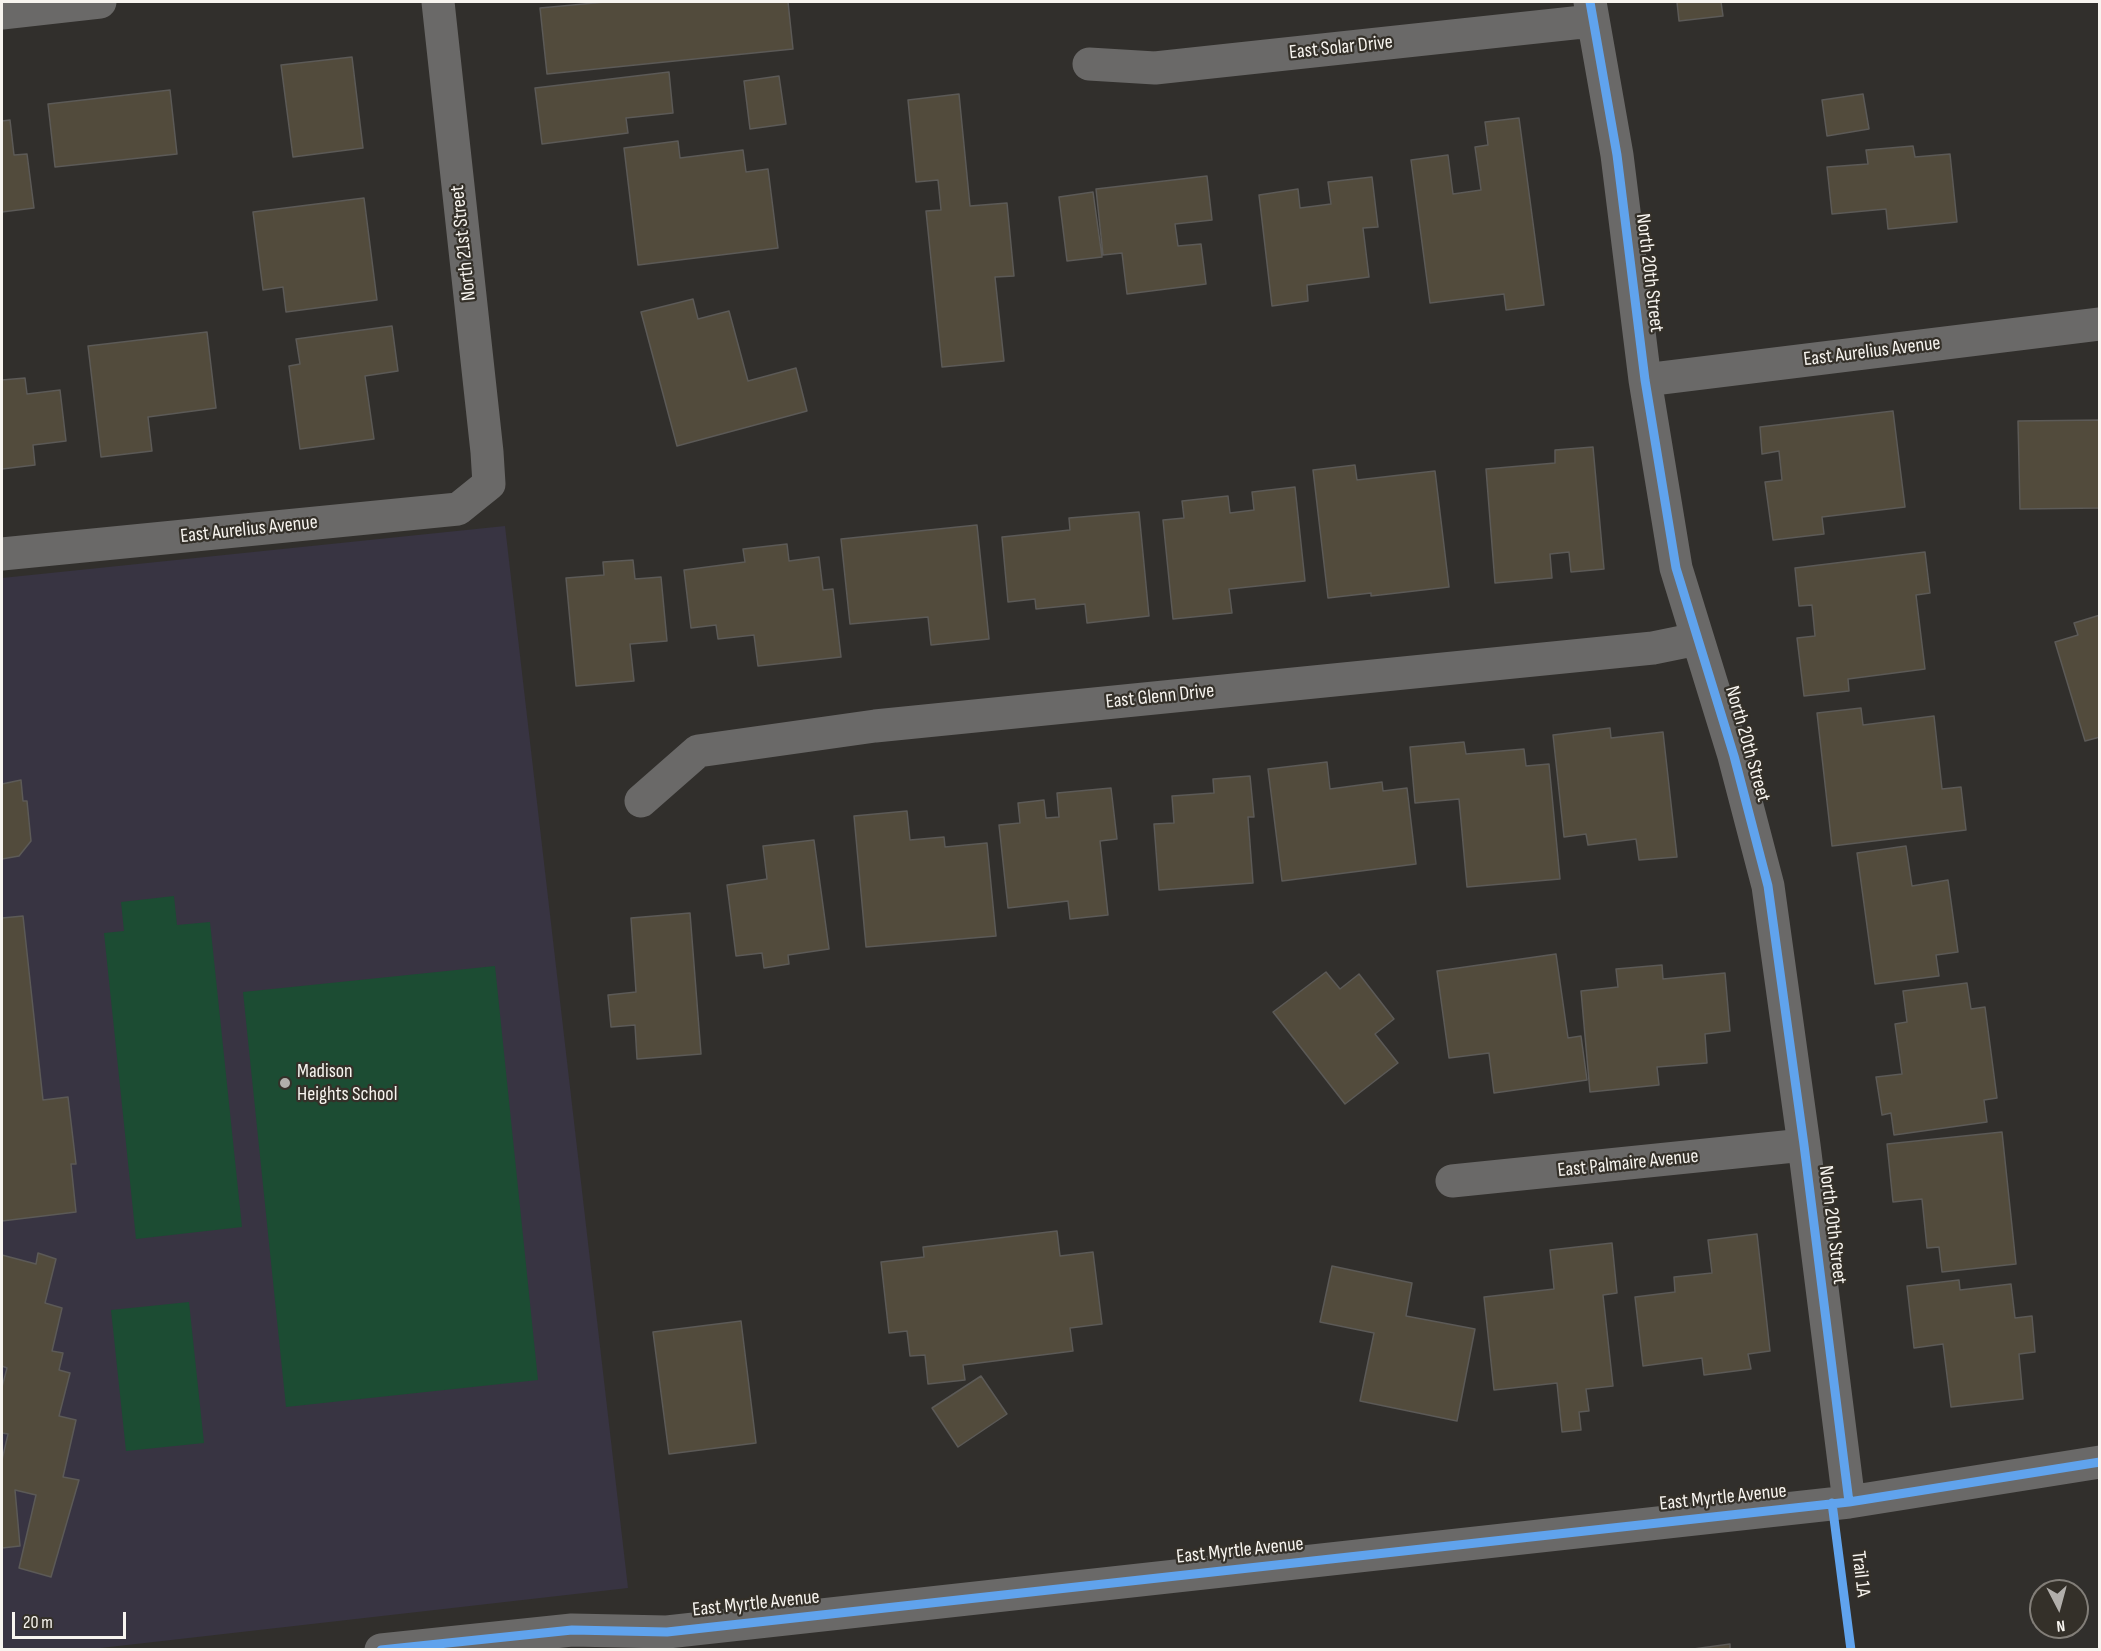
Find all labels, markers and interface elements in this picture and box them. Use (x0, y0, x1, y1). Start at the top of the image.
street label: East Solar Drive (1288, 31, 1394, 65)
street label: North 21st Street (446, 184, 482, 302)
street label: North 20th Street (1630, 212, 1668, 334)
street label: East Aurelius Avenue (1802, 332, 1942, 372)
street label: East Aurelius Avenue (179, 511, 319, 549)
street label: East Glenn Drive (1104, 679, 1216, 715)
street label: North 20th Street (1719, 683, 1775, 805)
place label: Madison Heights School (297, 1060, 397, 1107)
marker: Madison Heights School (278, 1076, 292, 1090)
street label: East Palmaire Avenue (1556, 1145, 1700, 1183)
street label: North 20th Street (1813, 1164, 1851, 1286)
street label: East Myrtle Avenue (1658, 1479, 1788, 1517)
street label: East Myrtle Avenue (1175, 1532, 1305, 1570)
street label: Trail 1A (1845, 1550, 1875, 1598)
north arrow (2029, 1579, 2089, 1639)
street label: East Myrtle Avenue (691, 1585, 821, 1623)
scale bar (15, 1600, 129, 1638)
text: 20 m (23, 1612, 53, 1633)
text: N (2055, 1616, 2066, 1635)

